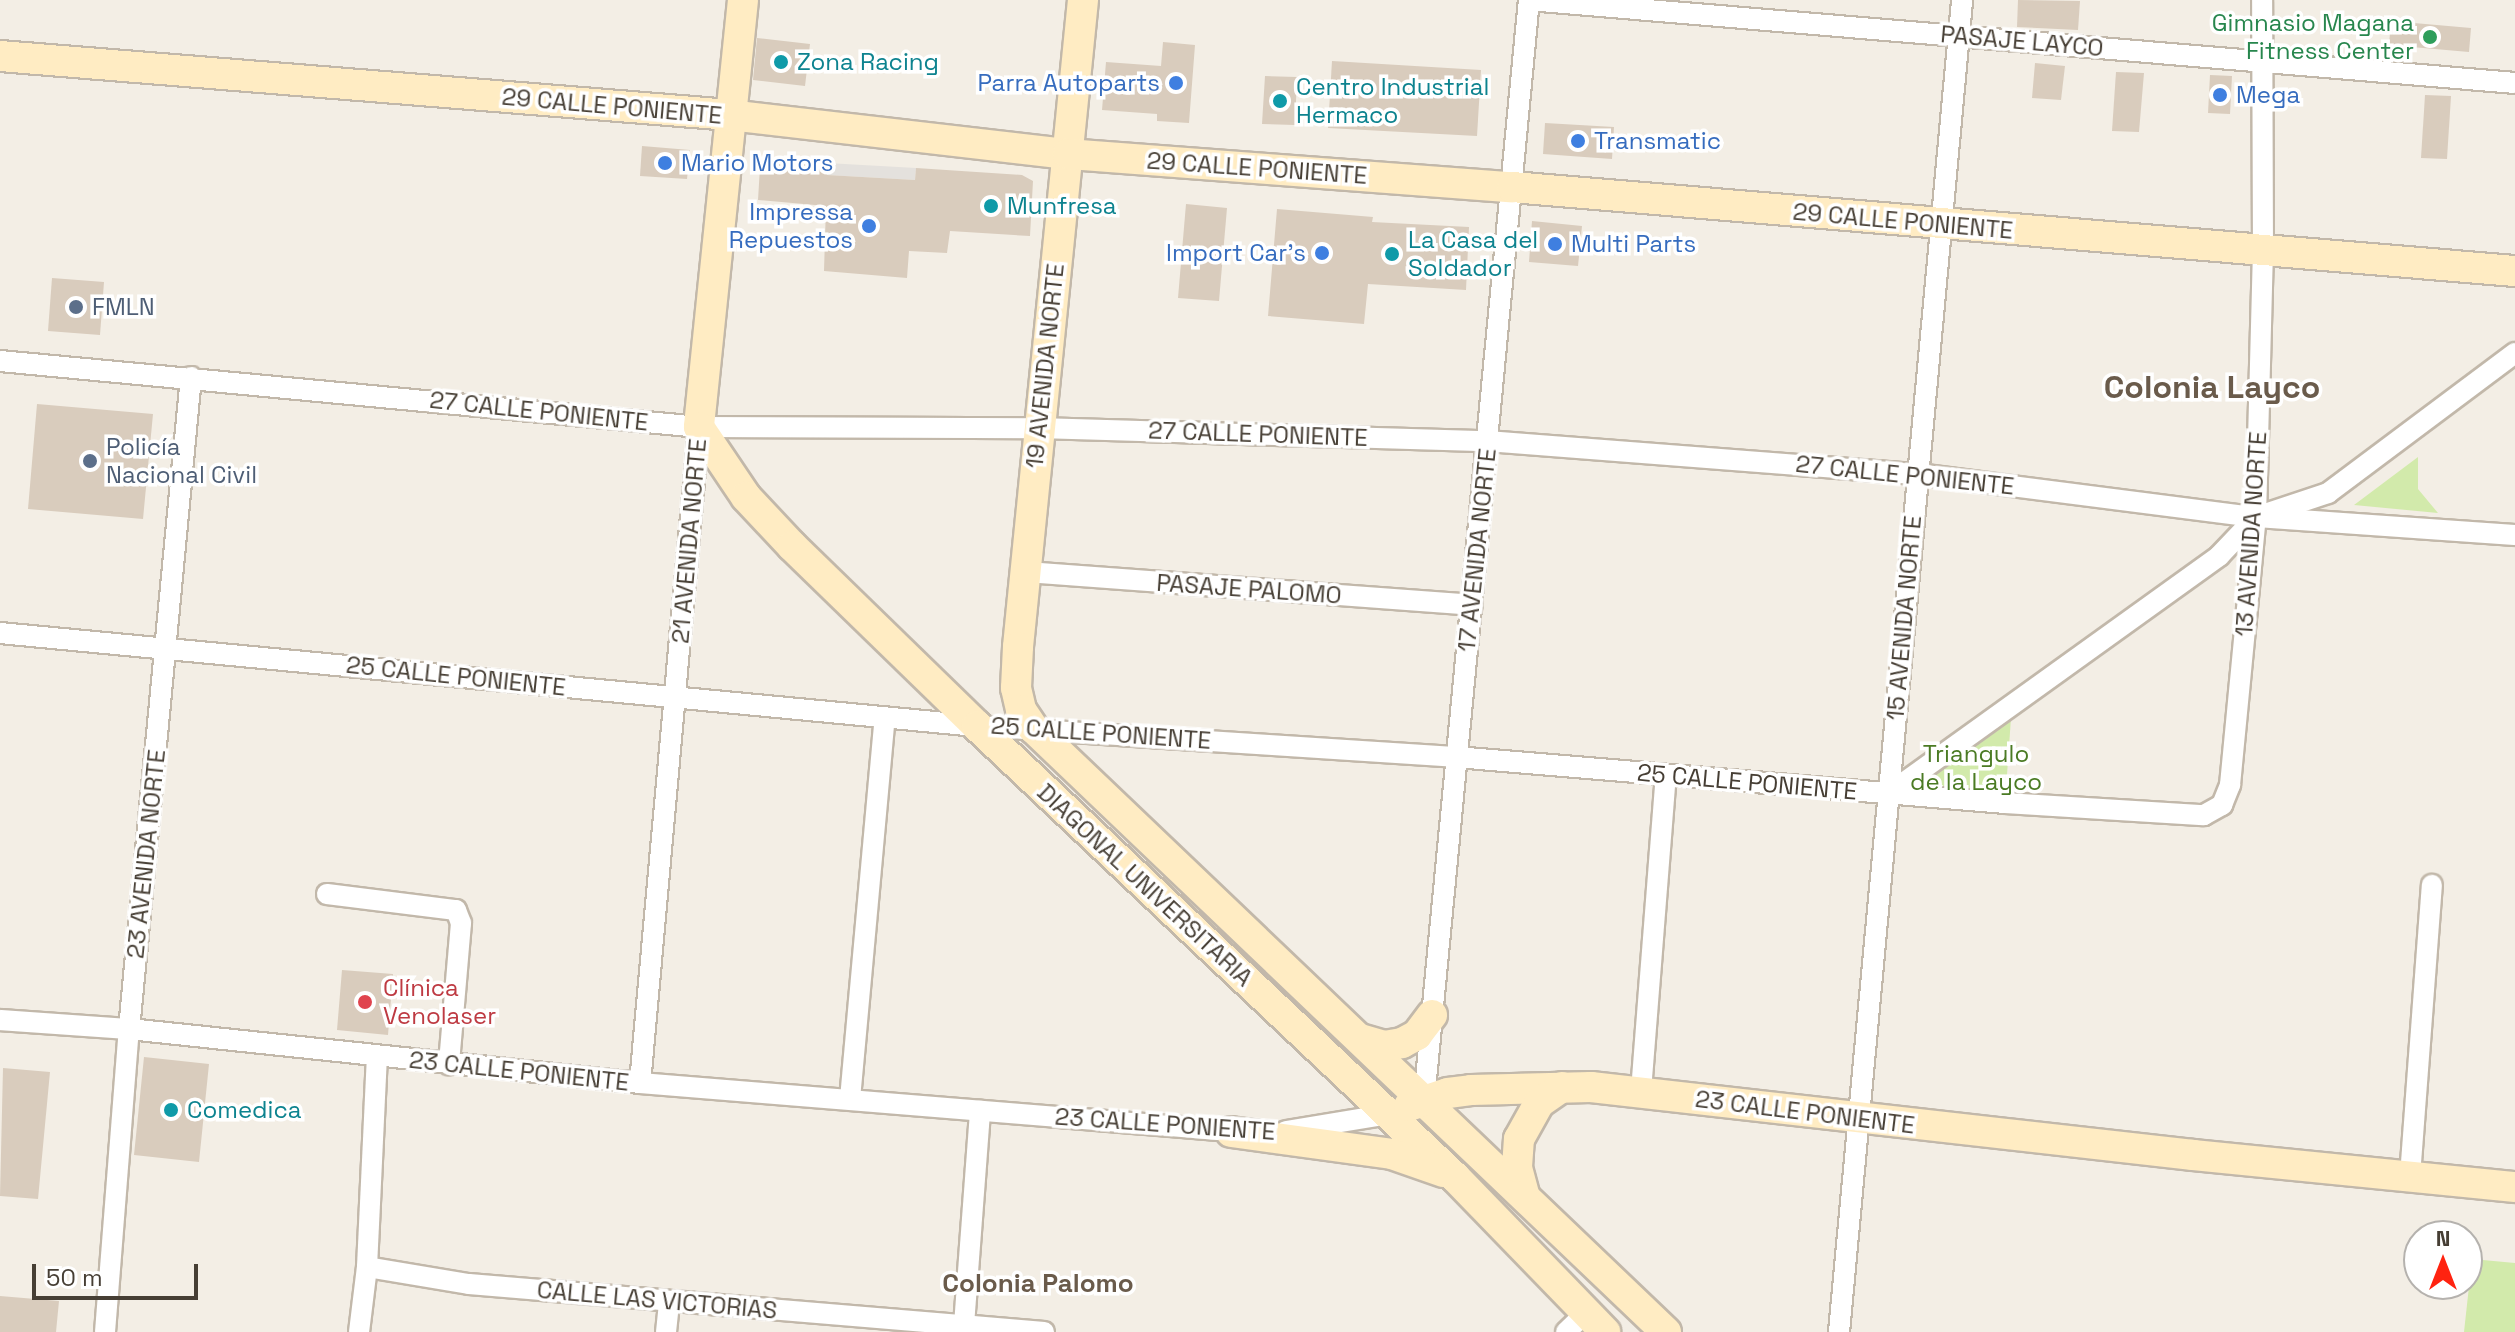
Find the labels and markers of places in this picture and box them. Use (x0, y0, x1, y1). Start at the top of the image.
place label: Gimnasio Magana Fitness Center (2212, 9, 2414, 65)
marker: Gimnasio Magana Fitness Center (2421, 28, 2439, 46)
place label: Zona Racing (797, 48, 939, 76)
marker: Zona Racing (772, 53, 790, 71)
place label: Parra Autoparts (977, 69, 1160, 97)
place label: Centro Industrial Hermaco (1296, 73, 1489, 129)
marker: Parra Autoparts (1167, 74, 1185, 92)
place label: Mega (2236, 81, 2300, 109)
marker: Mega (2211, 86, 2229, 104)
marker: Centro Industrial Hermaco (1271, 92, 1289, 110)
place label: Transmatic (1594, 127, 1721, 155)
marker: Transmatic (1569, 132, 1587, 150)
place label: Mario Motors (681, 149, 834, 177)
marker: Mario Motors (656, 154, 674, 172)
place label: Munfresa (1007, 192, 1117, 220)
marker: Munfresa (982, 197, 1000, 215)
place label: Impressa Repuestos (729, 198, 853, 254)
marker: Impressa Repuestos (860, 217, 878, 235)
place label: La Casa del Soldador (1408, 226, 1538, 282)
place label: Multi Parts (1571, 230, 1696, 258)
marker: Multi Parts (1546, 235, 1564, 253)
place label: Import Car's (1166, 239, 1306, 267)
marker: Import Car's (1313, 244, 1331, 262)
marker: La Casa del Soldador (1383, 245, 1401, 263)
place label: FMLN (92, 293, 155, 321)
marker: FMLN (67, 298, 85, 316)
place label: Policía Nacional Civil (106, 433, 257, 489)
marker: Policía Nacional Civil (81, 452, 99, 470)
place label: Clínica Venolaser (383, 974, 496, 1030)
marker: Clínica Venolaser (354, 991, 376, 1013)
place label: Comedica (187, 1096, 302, 1124)
marker: Comedica (162, 1101, 180, 1119)

